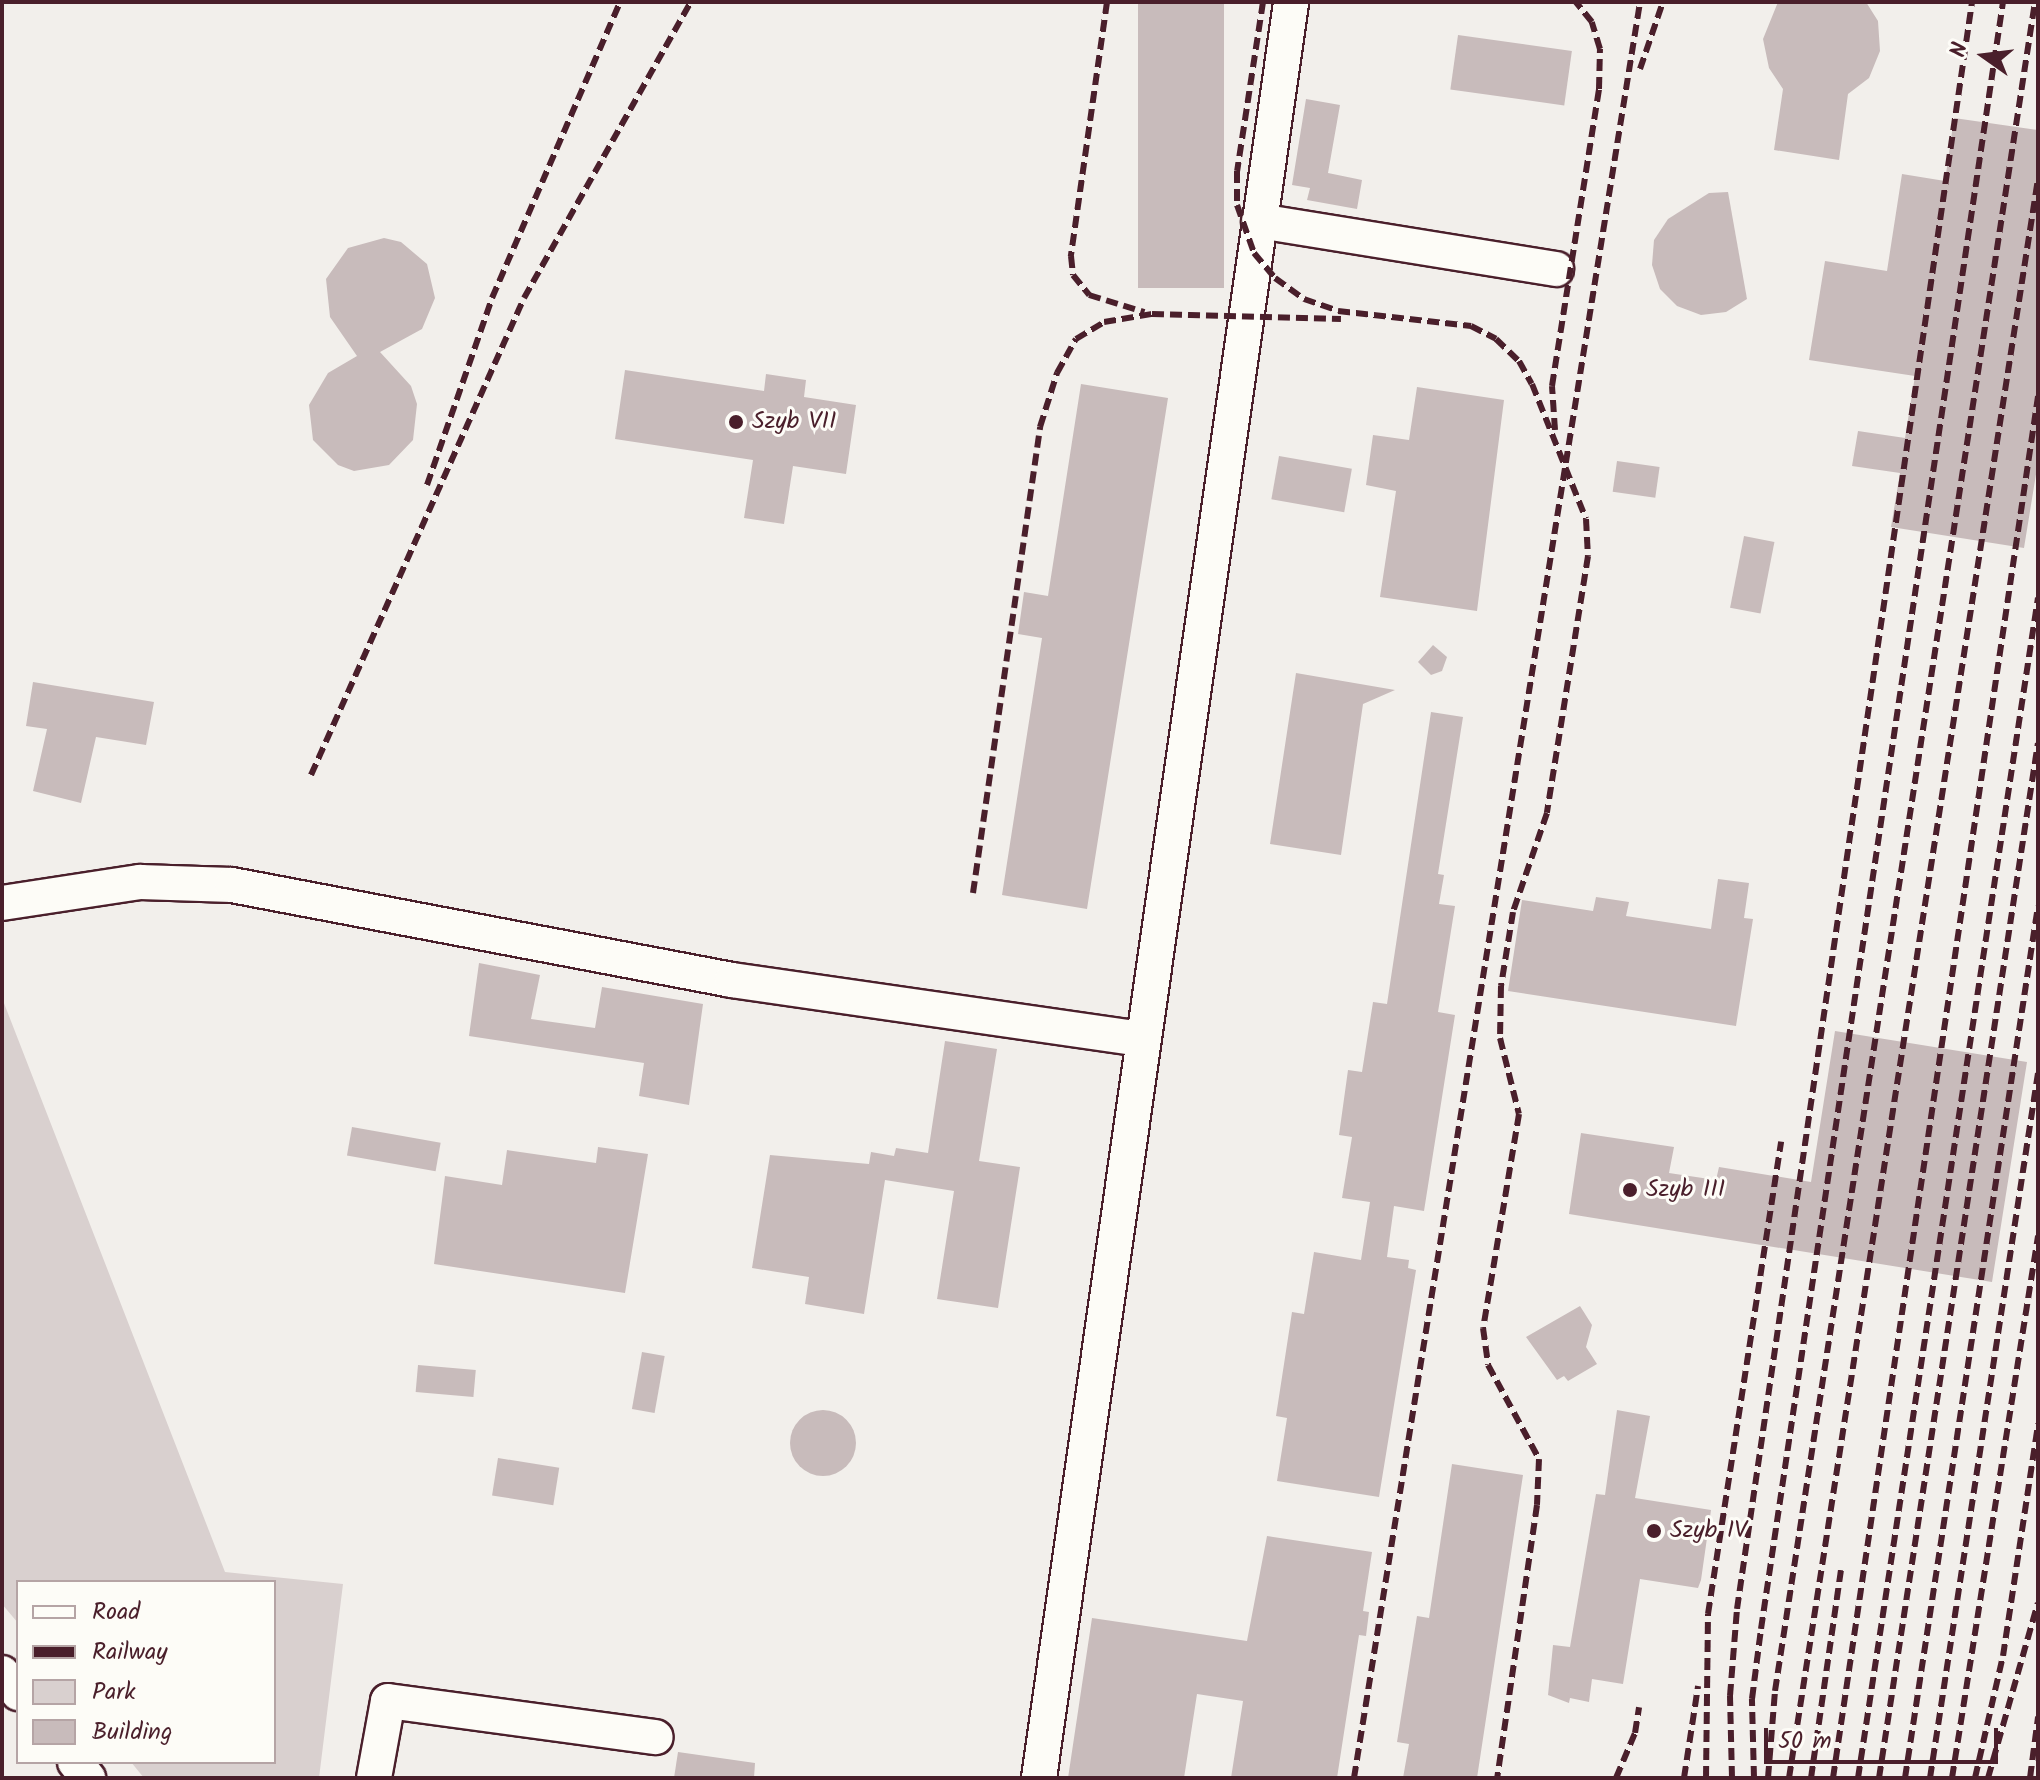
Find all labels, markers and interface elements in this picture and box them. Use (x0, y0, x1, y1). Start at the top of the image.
north arrow (1944, 16, 2024, 96)
text: N (1942, 39, 1979, 61)
place label: Szyb VII (752, 408, 836, 436)
marker: Szyb VII (727, 413, 745, 431)
place label: Szyb III (1646, 1176, 1725, 1204)
marker: Szyb III (1621, 1181, 1639, 1199)
place label: Szyb IV (1670, 1517, 1747, 1545)
marker: Szyb IV (1645, 1522, 1663, 1540)
legend (16, 1580, 276, 1764)
text: Road (92, 1593, 140, 1632)
text: Railway (92, 1633, 168, 1672)
text: Park (92, 1673, 136, 1712)
scale bar (1768, 1712, 2002, 1762)
text: Building (92, 1713, 172, 1752)
text: 50 m (1778, 1722, 1832, 1761)

